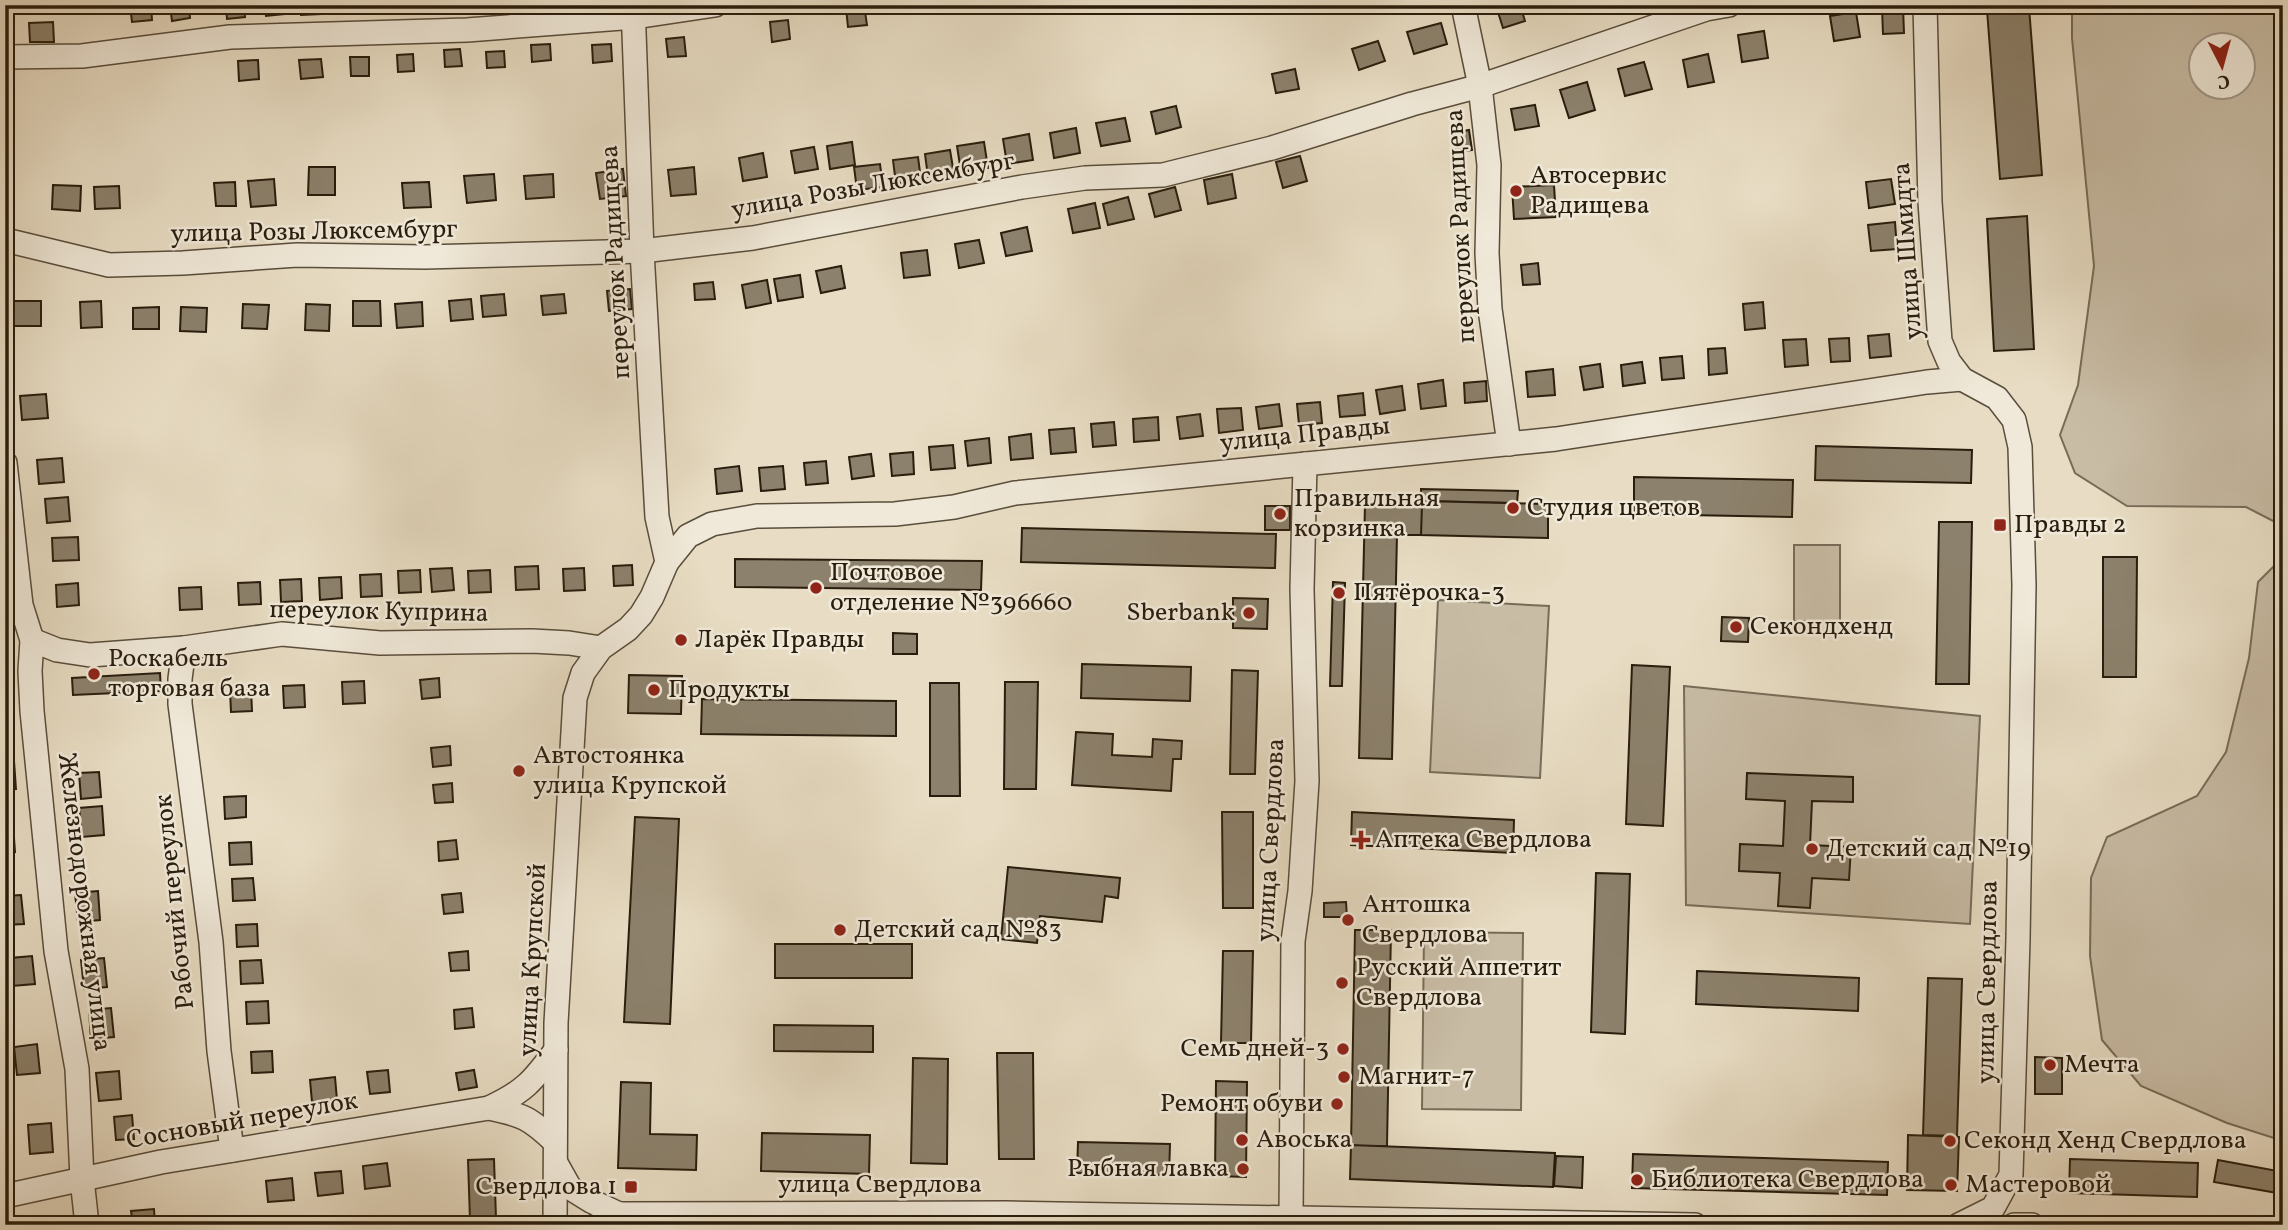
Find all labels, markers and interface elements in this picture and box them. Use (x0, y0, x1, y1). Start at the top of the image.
north arrow (2186, 32, 2256, 102)
text: С (2216, 67, 2231, 94)
street label: переулок Радищева (1437, 108, 1485, 344)
street label: улица Розы Люксембург (729, 143, 1017, 229)
street label: переулок Радищева (592, 144, 640, 380)
place label: Автосервис Радищева (1530, 158, 1667, 224)
street label: улица Шмидта (1884, 161, 1932, 341)
marker: Автосервис Радищева (1508, 183, 1524, 199)
street label: улица Розы Люксембург (170, 211, 458, 253)
street label: улица Правды (1218, 408, 1392, 462)
place label: Правильная корзинка (1294, 481, 1439, 547)
place label: Студия цветов (1527, 490, 1700, 526)
marker: Студия цветов (1505, 500, 1521, 516)
marker: Правильная корзинка (1272, 506, 1288, 522)
place label: Правды 2 (2014, 507, 2127, 543)
marker: Правды 2 (1992, 517, 2008, 533)
place label: Почтовое отделение №396660 (830, 555, 1072, 621)
place label: Пятёрочка-3 (1353, 575, 1505, 611)
marker: Почтовое отделение №396660 (808, 580, 824, 596)
marker: Пятёрочка-3 (1331, 585, 1347, 601)
street label: переулок Куприна (269, 592, 489, 632)
place label: Sberbank (1126, 595, 1235, 631)
marker: Sberbank (1241, 605, 1257, 621)
place label: Секондхенд (1750, 609, 1893, 645)
marker: Секондхенд (1728, 619, 1744, 635)
place label: Ларёк Правды (695, 622, 864, 658)
marker: Ларёк Правды (673, 632, 689, 648)
place label: Роскабель торговая база (108, 641, 271, 707)
marker: Роскабель торговая база (86, 666, 102, 682)
place label: Продукты (668, 672, 790, 708)
marker: Продукты (646, 682, 662, 698)
street label: улица Свердлова (1248, 737, 1294, 943)
place label: Автостоянка улица Крупской (533, 738, 727, 804)
street label: Железнодорожная улица (48, 751, 120, 1053)
marker: Автостоянка улица Крупской (511, 763, 527, 779)
street label: Рабочий переулок (146, 793, 204, 1011)
place label: Аптека Свердлова (1375, 822, 1592, 858)
place label: Детский сад №19 (1826, 831, 2031, 867)
marker: Аптека Свердлова (1353, 832, 1369, 848)
marker: Детский сад №19 (1804, 841, 1820, 857)
street label: улица Крупской (510, 862, 556, 1058)
street label: улица Свердлова (1968, 880, 2008, 1084)
place label: Антошка Свердлова (1362, 887, 1488, 953)
place label: Детский сад №83 (854, 912, 1062, 948)
marker: Антошка Свердлова (1340, 912, 1356, 928)
marker: Детский сад №83 (832, 922, 848, 938)
place label: Русский Аппетит Свердлова (1356, 950, 1561, 1016)
marker: Русский Аппетит Свердлова (1334, 975, 1350, 991)
place label: Семь дней-3 (1181, 1031, 1329, 1067)
marker: Семь дней-3 (1335, 1041, 1351, 1057)
place label: Мечта (2064, 1047, 2140, 1083)
marker: Мечта (2042, 1057, 2058, 1073)
place label: Магнит-7 (1358, 1059, 1475, 1095)
marker: Магнит-7 (1336, 1069, 1352, 1085)
street label: Сосновый переулок (124, 1083, 361, 1159)
place label: Ремонт обуви (1160, 1086, 1323, 1122)
marker: Ремонт обуви (1329, 1096, 1345, 1112)
place label: Авоська (1256, 1122, 1352, 1158)
place label: Секонд Хенд Свердлова (1964, 1123, 2247, 1159)
marker: Авоська (1234, 1132, 1250, 1148)
marker: Секонд Хенд Свердлова (1942, 1133, 1958, 1149)
place label: Рыбная лавка (1067, 1151, 1229, 1187)
marker: Рыбная лавка (1235, 1161, 1251, 1177)
place label: Библиотека Свердлова (1651, 1162, 1924, 1198)
street label: улица Свердлова (778, 1167, 982, 1203)
place label: Мастеровой (1965, 1167, 2111, 1203)
place label: Свердлова 1 (475, 1169, 617, 1205)
marker: Библиотека Свердлова (1629, 1172, 1645, 1188)
marker: Мастеровой (1943, 1177, 1959, 1193)
marker: Свердлова 1 (623, 1179, 639, 1195)

